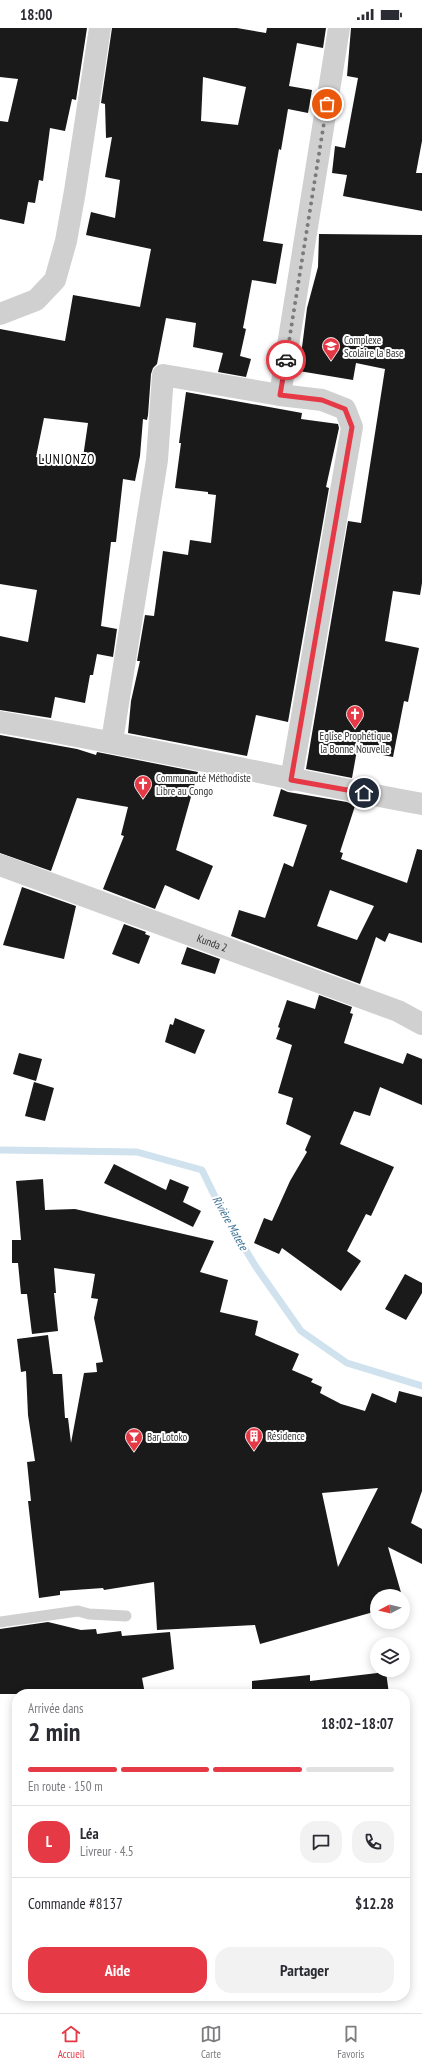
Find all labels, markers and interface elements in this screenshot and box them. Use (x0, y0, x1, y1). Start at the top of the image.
text: 18:00 (20, 5, 52, 24)
pin (310, 87, 344, 121)
icon: bag (316, 93, 338, 115)
place label: Complexe Scolaire la Base (344, 333, 404, 360)
school or university icon: Complexe Scolaire la Base (321, 336, 341, 361)
courier (266, 340, 306, 380)
icon: car (275, 349, 297, 371)
district label: LUNIONZO (39, 451, 95, 468)
church icon: Eglise Prophétique la Bonne Nouvelle (345, 704, 365, 729)
place label: Eglise Prophétique la Bonne Nouvelle (319, 729, 391, 756)
place label: Communauté Méthodiste Libre au Congo (156, 771, 251, 798)
church icon: Communauté Méthodiste Libre au Congo (133, 774, 153, 799)
pin (347, 776, 381, 810)
icon: home (353, 782, 375, 804)
street label: Kunda 2 (195, 931, 229, 955)
water label: Rivière Matete (209, 1193, 252, 1254)
building icon: Résidence (244, 1426, 264, 1451)
bar icon: Bar Lotoko (124, 1427, 144, 1452)
place label: Résidence (267, 1429, 305, 1443)
place label: Bar Lotoko (147, 1430, 188, 1444)
north arrow (370, 1589, 410, 1629)
map controls (370, 1589, 410, 1677)
button: layers (370, 1637, 410, 1677)
text: Arrivée dans (28, 1700, 83, 1717)
text: 18:02–18:07 (321, 1714, 394, 1733)
text: 2 min (28, 1715, 81, 1748)
text: En route · 150 m (28, 1778, 103, 1795)
button: chat (300, 1821, 342, 1863)
button: phone (352, 1821, 394, 1863)
text: Léa (80, 1824, 99, 1843)
text: L (46, 1832, 52, 1851)
text: Livreur · 4.5 (80, 1843, 134, 1860)
text: Commande #8137 (28, 1894, 123, 1913)
text: $12.28 (355, 1894, 394, 1913)
button: Aide (28, 1947, 207, 1993)
button: Partager (215, 1947, 394, 1993)
tab: Accueil (58, 2023, 85, 2061)
tab: Carte (200, 2023, 222, 2061)
tab: Favoris (337, 2023, 364, 2061)

